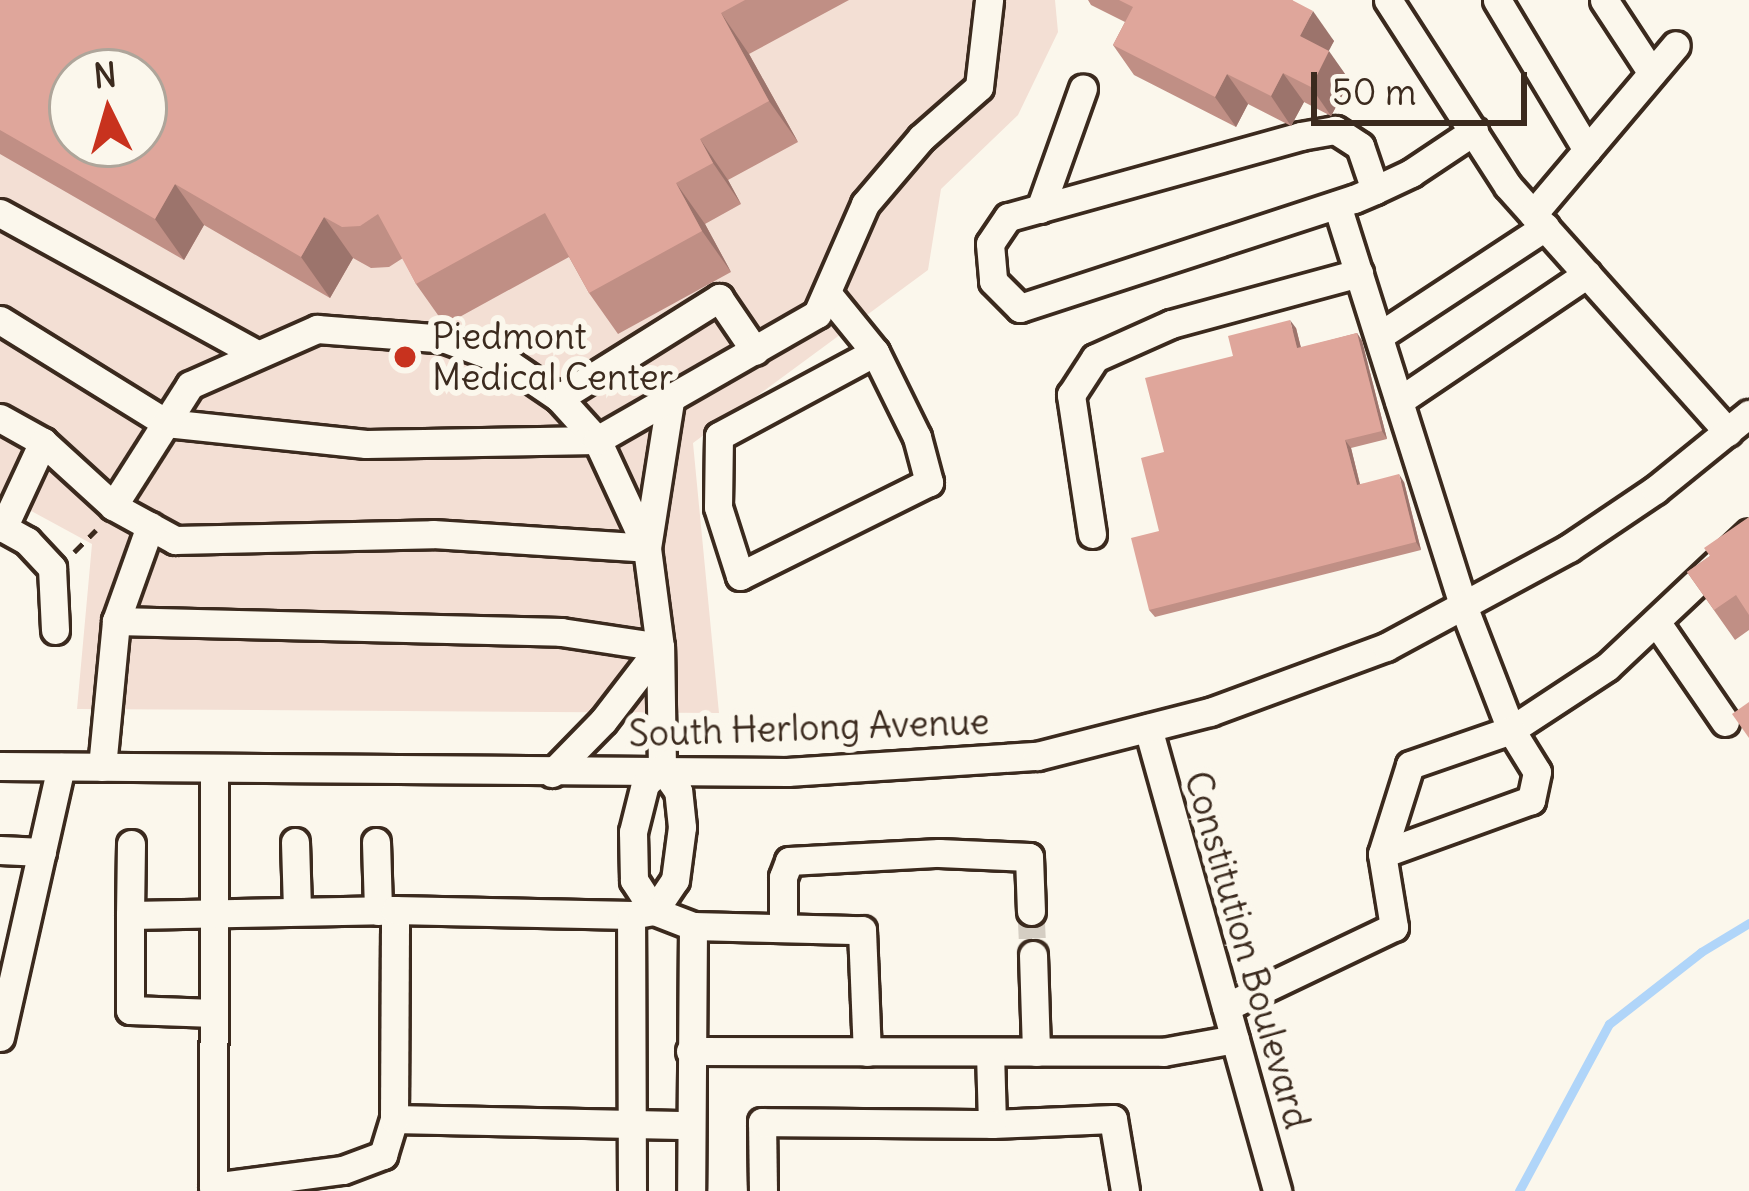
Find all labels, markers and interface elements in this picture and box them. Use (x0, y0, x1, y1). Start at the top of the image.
north arrow (48, 48, 168, 168)
scale bar (1317, 48, 1533, 122)
text: N (92, 53, 118, 97)
text: 50 m (1332, 70, 1417, 115)
place label: Piedmont Medical Center (432, 314, 673, 399)
marker: Piedmont Medical Center (389, 341, 421, 373)
street label: South Herlong Avenue (628, 700, 990, 756)
street label: Constitution Boulevard (1175, 766, 1319, 1134)

